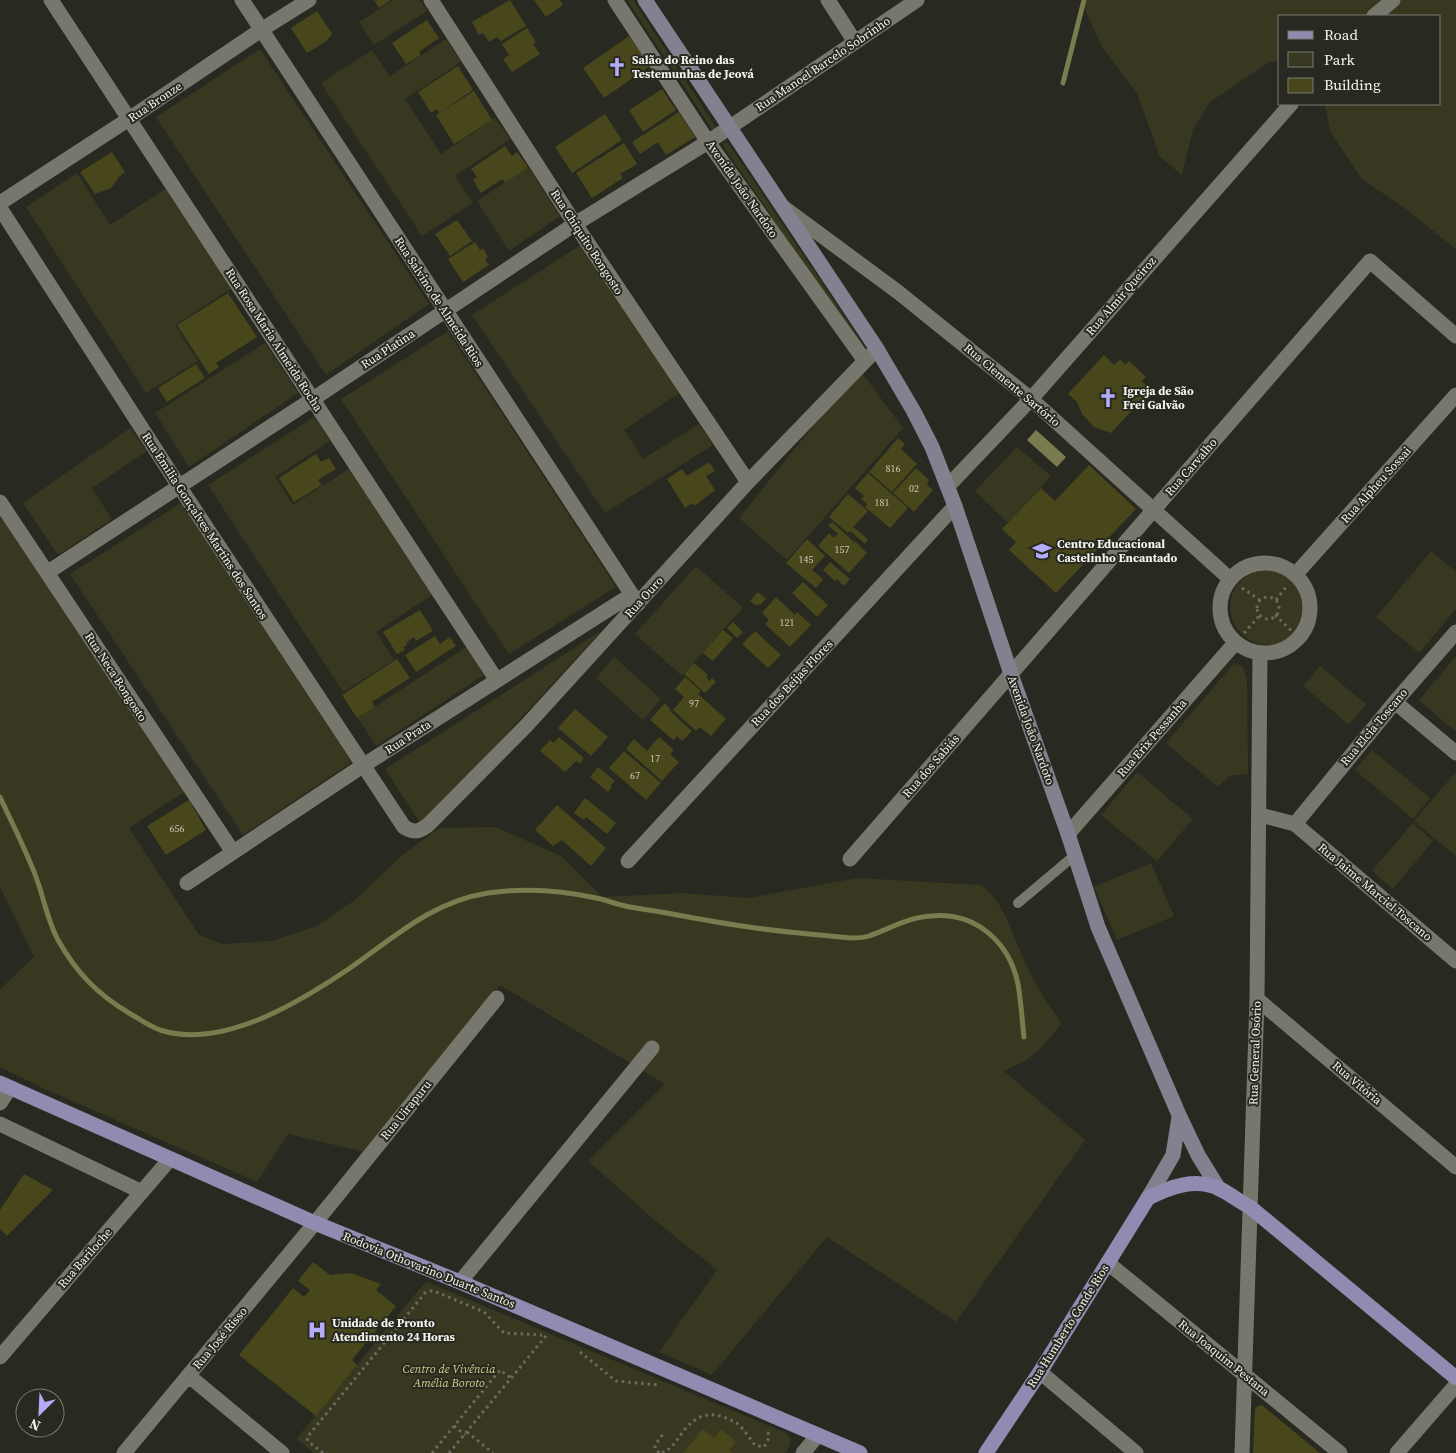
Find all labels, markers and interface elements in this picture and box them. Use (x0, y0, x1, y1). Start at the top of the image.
street label: Rua Manoel Barcelo Sobrinho (753, 13, 894, 115)
legend (1278, 15, 1441, 105)
text: Road (1324, 24, 1358, 45)
text: Park (1324, 49, 1356, 70)
place label: Salão do Reino das Testemunhas de Jeová (632, 52, 754, 82)
church icon: Salão do Reino das Testemunhas de Jeová (606, 56, 628, 78)
text: Building (1324, 74, 1381, 95)
street label: Rua Bronze (125, 78, 185, 126)
street label: Avenida João Nardoto (702, 137, 782, 241)
street label: Rua Chiquito Bongosto (547, 186, 627, 298)
street label: Rua Salvino de Almeida Rios (391, 234, 487, 370)
street label: Rua Almir Queiroz (1082, 253, 1160, 339)
street label: Rua Rosa Maria Almeida Rocha (222, 266, 327, 415)
street label: Rua Platina (358, 325, 419, 372)
street label: Rua Clemente Sartório (960, 340, 1064, 430)
place label: Igreja de São Frei Galvão (1123, 383, 1194, 413)
church icon: Igreja de São Frei Galvão (1097, 387, 1119, 409)
street label: Rua Emilia Gonçalves Martins dos Santos (138, 429, 272, 623)
street label: Rua Carvalho (1161, 434, 1221, 499)
street label: Rua Alpheu Sossai (1337, 443, 1415, 527)
house number: 816 (886, 462, 901, 475)
house number: 02 (909, 482, 919, 495)
house number: 181 (875, 496, 890, 509)
place label: Centro Educacional Castelinho Encantado (1057, 536, 1177, 566)
school or university icon: Centro Educacional Castelinho Encantado (1031, 540, 1053, 562)
house number: 157 (835, 543, 850, 556)
house number: 145 (799, 553, 814, 566)
street label: Rua Ouro (621, 573, 667, 621)
house number: 121 (780, 616, 795, 629)
street label: Rua Neca Bongosto (81, 629, 151, 725)
street label: Rua dos Beijas Flores (748, 636, 836, 730)
street label: Avenida João Nardoto (1004, 673, 1058, 787)
street label: Rua Elcia Toscano (1337, 685, 1411, 769)
street label: Rua Erix Pessanha (1114, 695, 1191, 780)
house number: 97 (689, 697, 699, 710)
street label: Rua Prata (382, 716, 435, 758)
street label: Rua dos Sabiás (899, 731, 963, 801)
house number: 17 (650, 752, 660, 765)
house number: 67 (630, 769, 640, 782)
house number: 656 (170, 822, 185, 835)
street label: Rua Jaime Marciel Toscano (1315, 839, 1436, 945)
street label: Rua General Osório (1245, 1000, 1265, 1105)
street label: Rua Vitória (1329, 1058, 1386, 1109)
street label: Rua Uirapuru (377, 1077, 435, 1143)
street label: Rua Bariloche (54, 1224, 116, 1292)
street label: Rodovia Othovarino Duarte Santos (341, 1228, 517, 1312)
street label: Rua Humberto Conde Rios (1023, 1261, 1113, 1391)
street label: Rua José Risso (189, 1303, 251, 1373)
place label: Unidade de Pronto Atendimento 24 Horas (332, 1315, 456, 1345)
street label: Rua Joaquim Pestana (1175, 1316, 1274, 1400)
hospital icon: Unidade de Pronto Atendimento 24 Horas (306, 1319, 328, 1341)
park label: Centro de Vivência Amélia Boroto (403, 1361, 496, 1391)
north arrow (15, 1388, 65, 1438)
text: N (26, 1414, 43, 1436)

